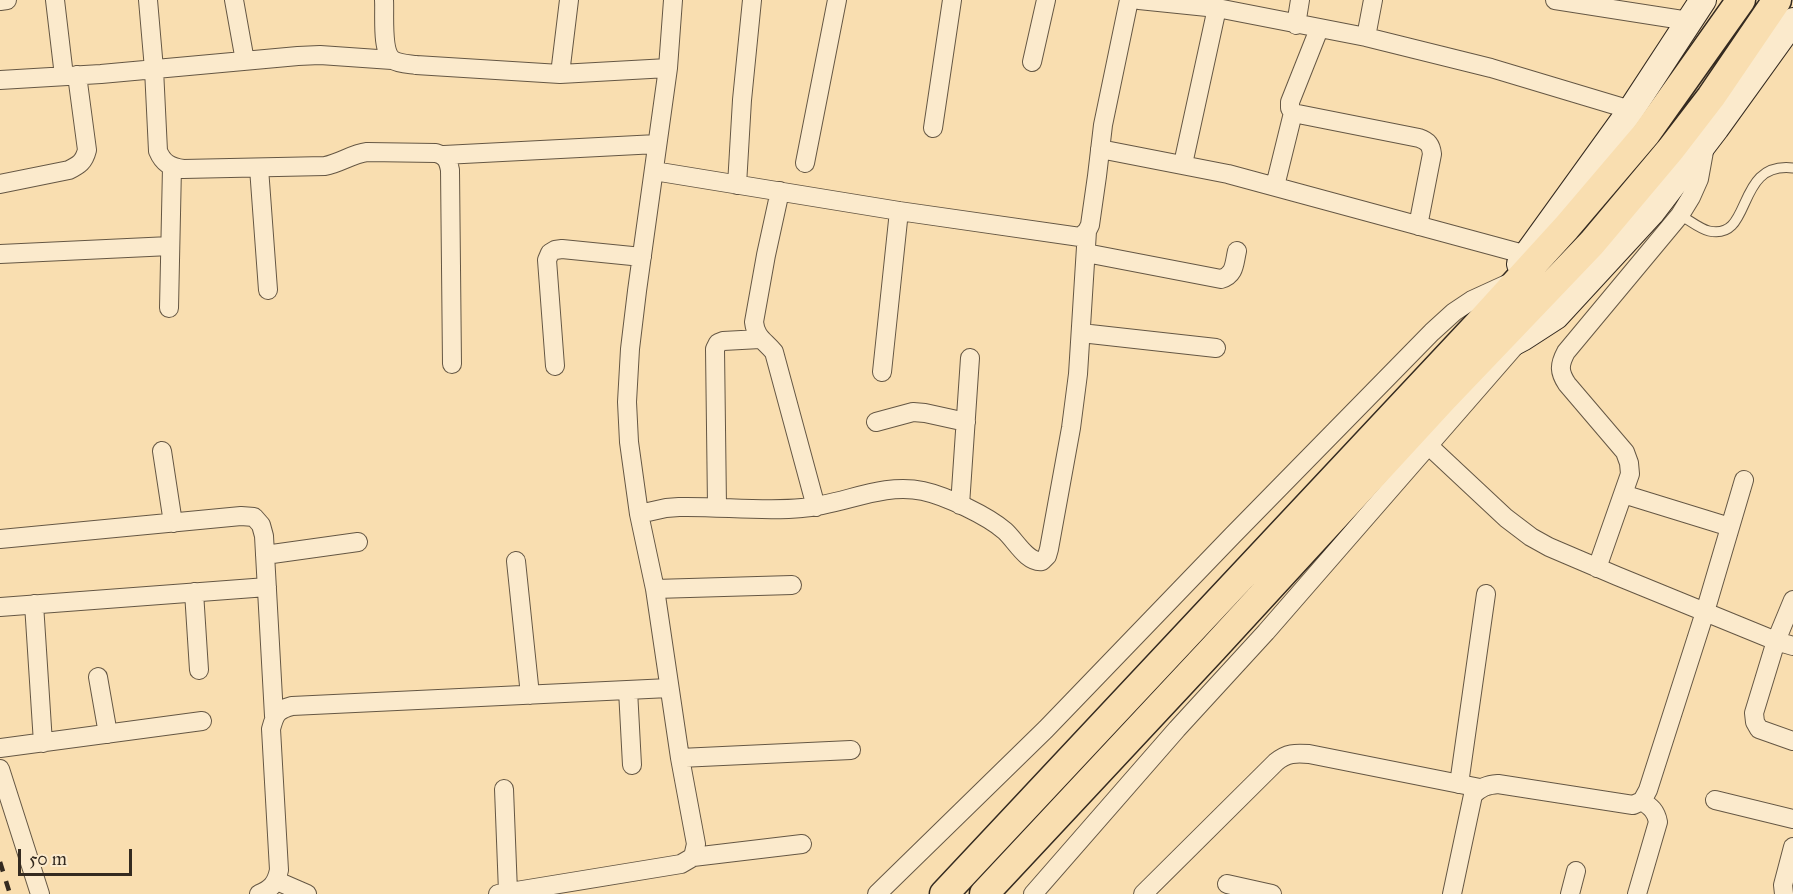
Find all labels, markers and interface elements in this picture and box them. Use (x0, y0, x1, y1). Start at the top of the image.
scale bar (21, 837, 135, 875)
text: 50 m (29, 848, 67, 870)

